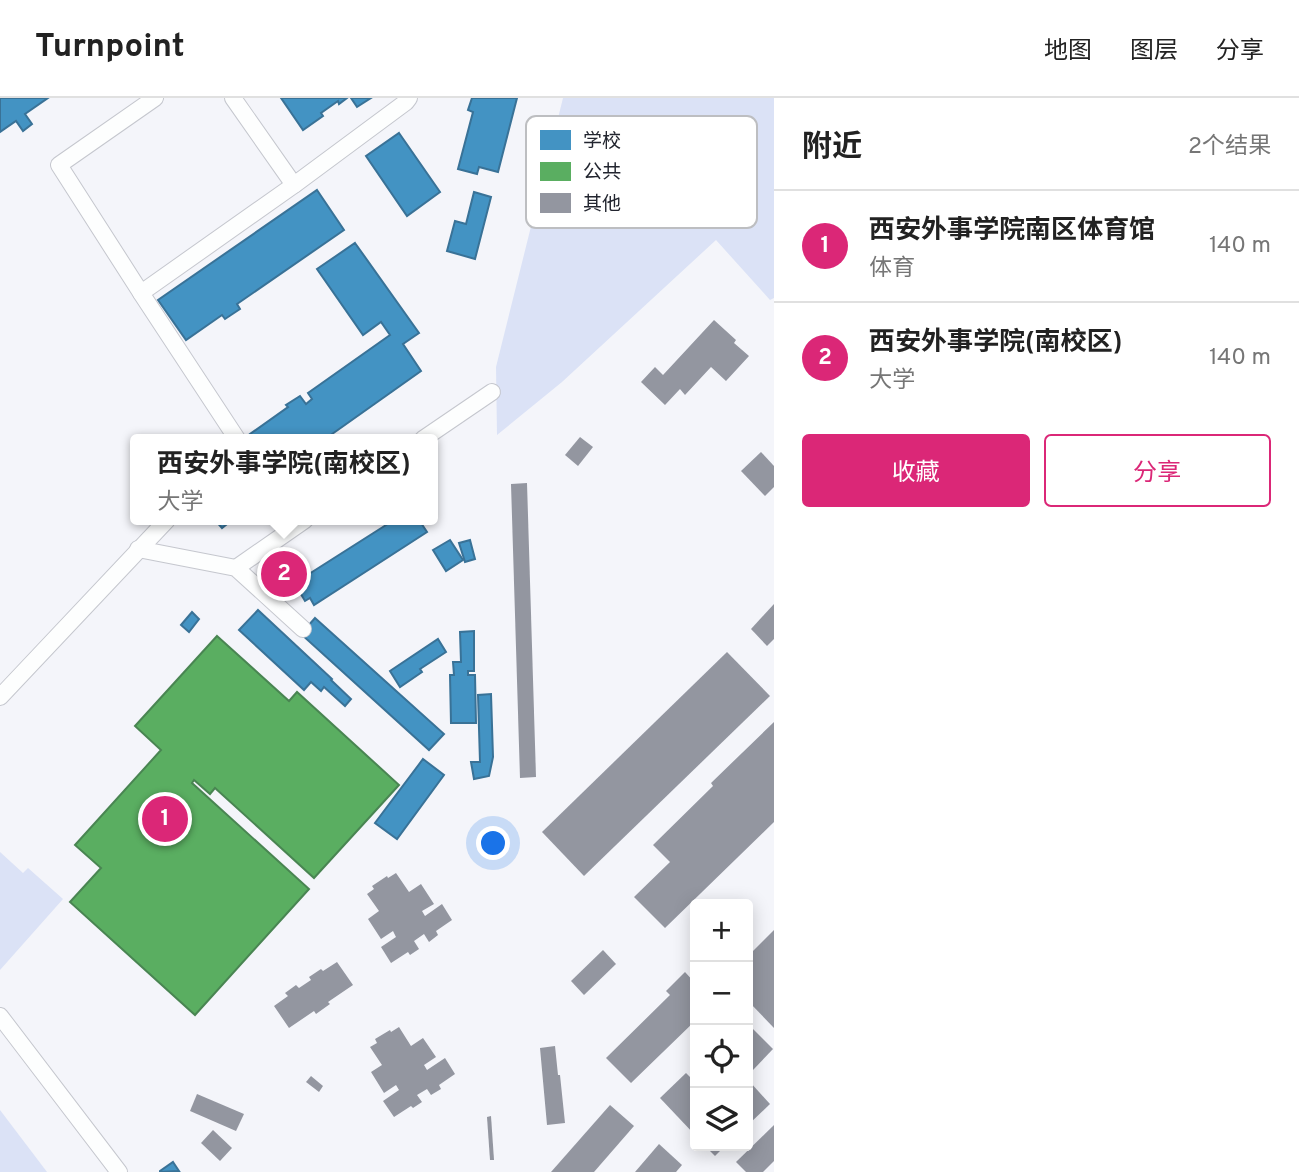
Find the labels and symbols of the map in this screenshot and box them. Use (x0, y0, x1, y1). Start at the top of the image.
legend (526, 116, 757, 228)
text: 学校 (583, 130, 621, 154)
text: 公共 (583, 161, 621, 185)
text: 其他 (583, 193, 621, 217)
pin: 2 (261, 548, 307, 600)
pin: 1 (142, 793, 188, 845)
your location (476, 826, 510, 860)

